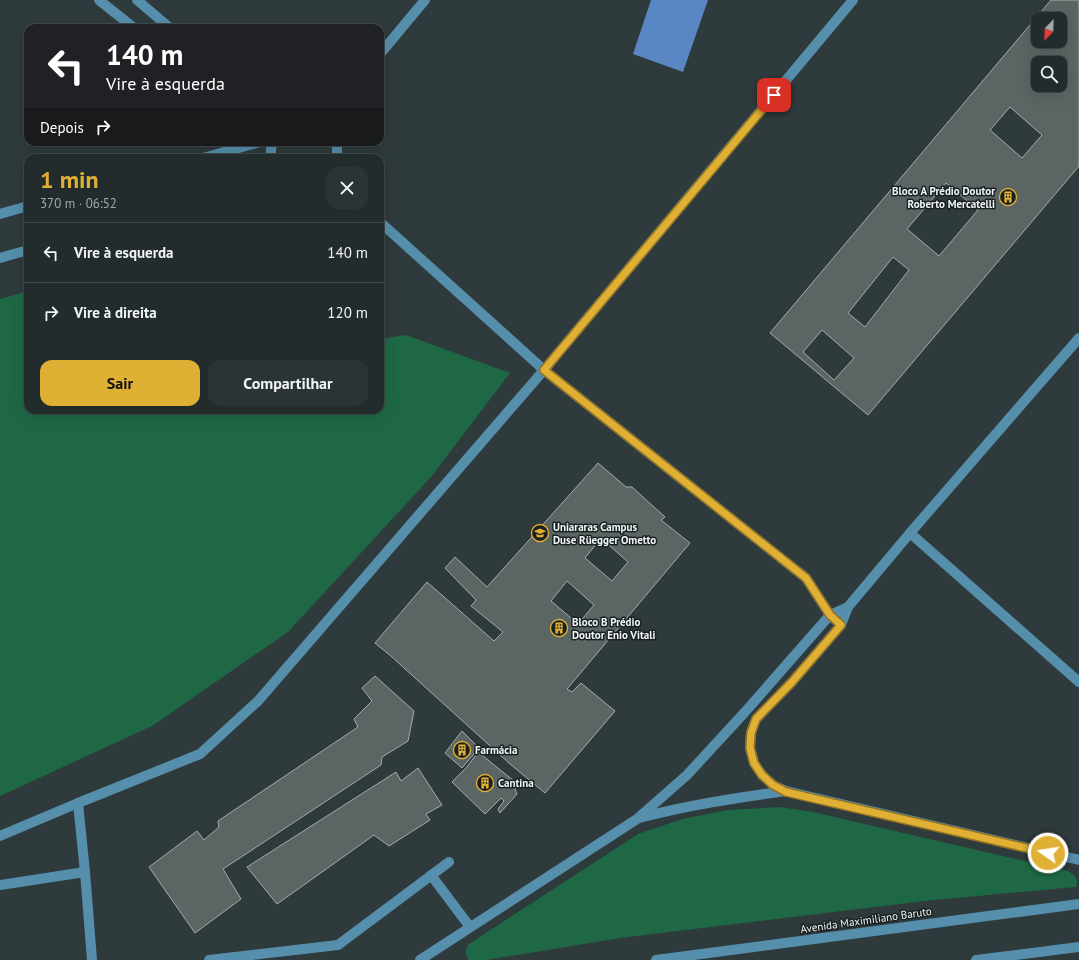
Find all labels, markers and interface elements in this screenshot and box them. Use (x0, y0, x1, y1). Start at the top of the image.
north arrow (1031, 12, 1067, 48)
map controls (1031, 12, 1067, 92)
text: 140 m (106, 36, 183, 73)
icon: left (40, 40, 92, 92)
button: search (1031, 56, 1067, 92)
text: Vire à esquerda (106, 72, 225, 95)
pin (757, 78, 791, 112)
icon: arrive (763, 84, 785, 106)
icon: right (92, 116, 114, 138)
text: Depois (40, 118, 84, 137)
text: 1 min (40, 164, 99, 195)
button: close (326, 167, 368, 209)
place label: Bloco A Prédio Doutor Roberto Mercatelli (892, 184, 995, 211)
building icon: Bloco A Prédio Doutor Roberto Mercatelli (998, 187, 1018, 207)
text: 370 m · 06:52 (40, 195, 117, 212)
icon: left (40, 242, 62, 264)
text: Vire à esquerda (74, 243, 173, 262)
text: 140 m (327, 243, 368, 262)
icon: right (40, 302, 62, 324)
text: Vire à direita (74, 303, 157, 322)
text: 120 m (327, 303, 368, 322)
button: Sair (40, 360, 200, 406)
button: Compartilhar (208, 360, 368, 406)
place label: Uniararas Campus Duse Rüegger Ometto (553, 520, 656, 547)
school or university icon: Uniararas Campus Duse Rüegger Ometto (530, 523, 550, 543)
place label: Bloco B Prédio Doutor Enio Vitali (572, 615, 655, 642)
building icon: Bloco B Prédio Doutor Enio Vitali (549, 618, 569, 638)
building icon: Farmácia (452, 740, 472, 760)
place label: Farmácia (475, 743, 517, 757)
building icon: Cantina (475, 773, 495, 793)
place label: Cantina (498, 776, 534, 790)
position arrow (1027, 832, 1069, 874)
street label: Avenida Maximiliano Baruto (800, 904, 933, 936)

